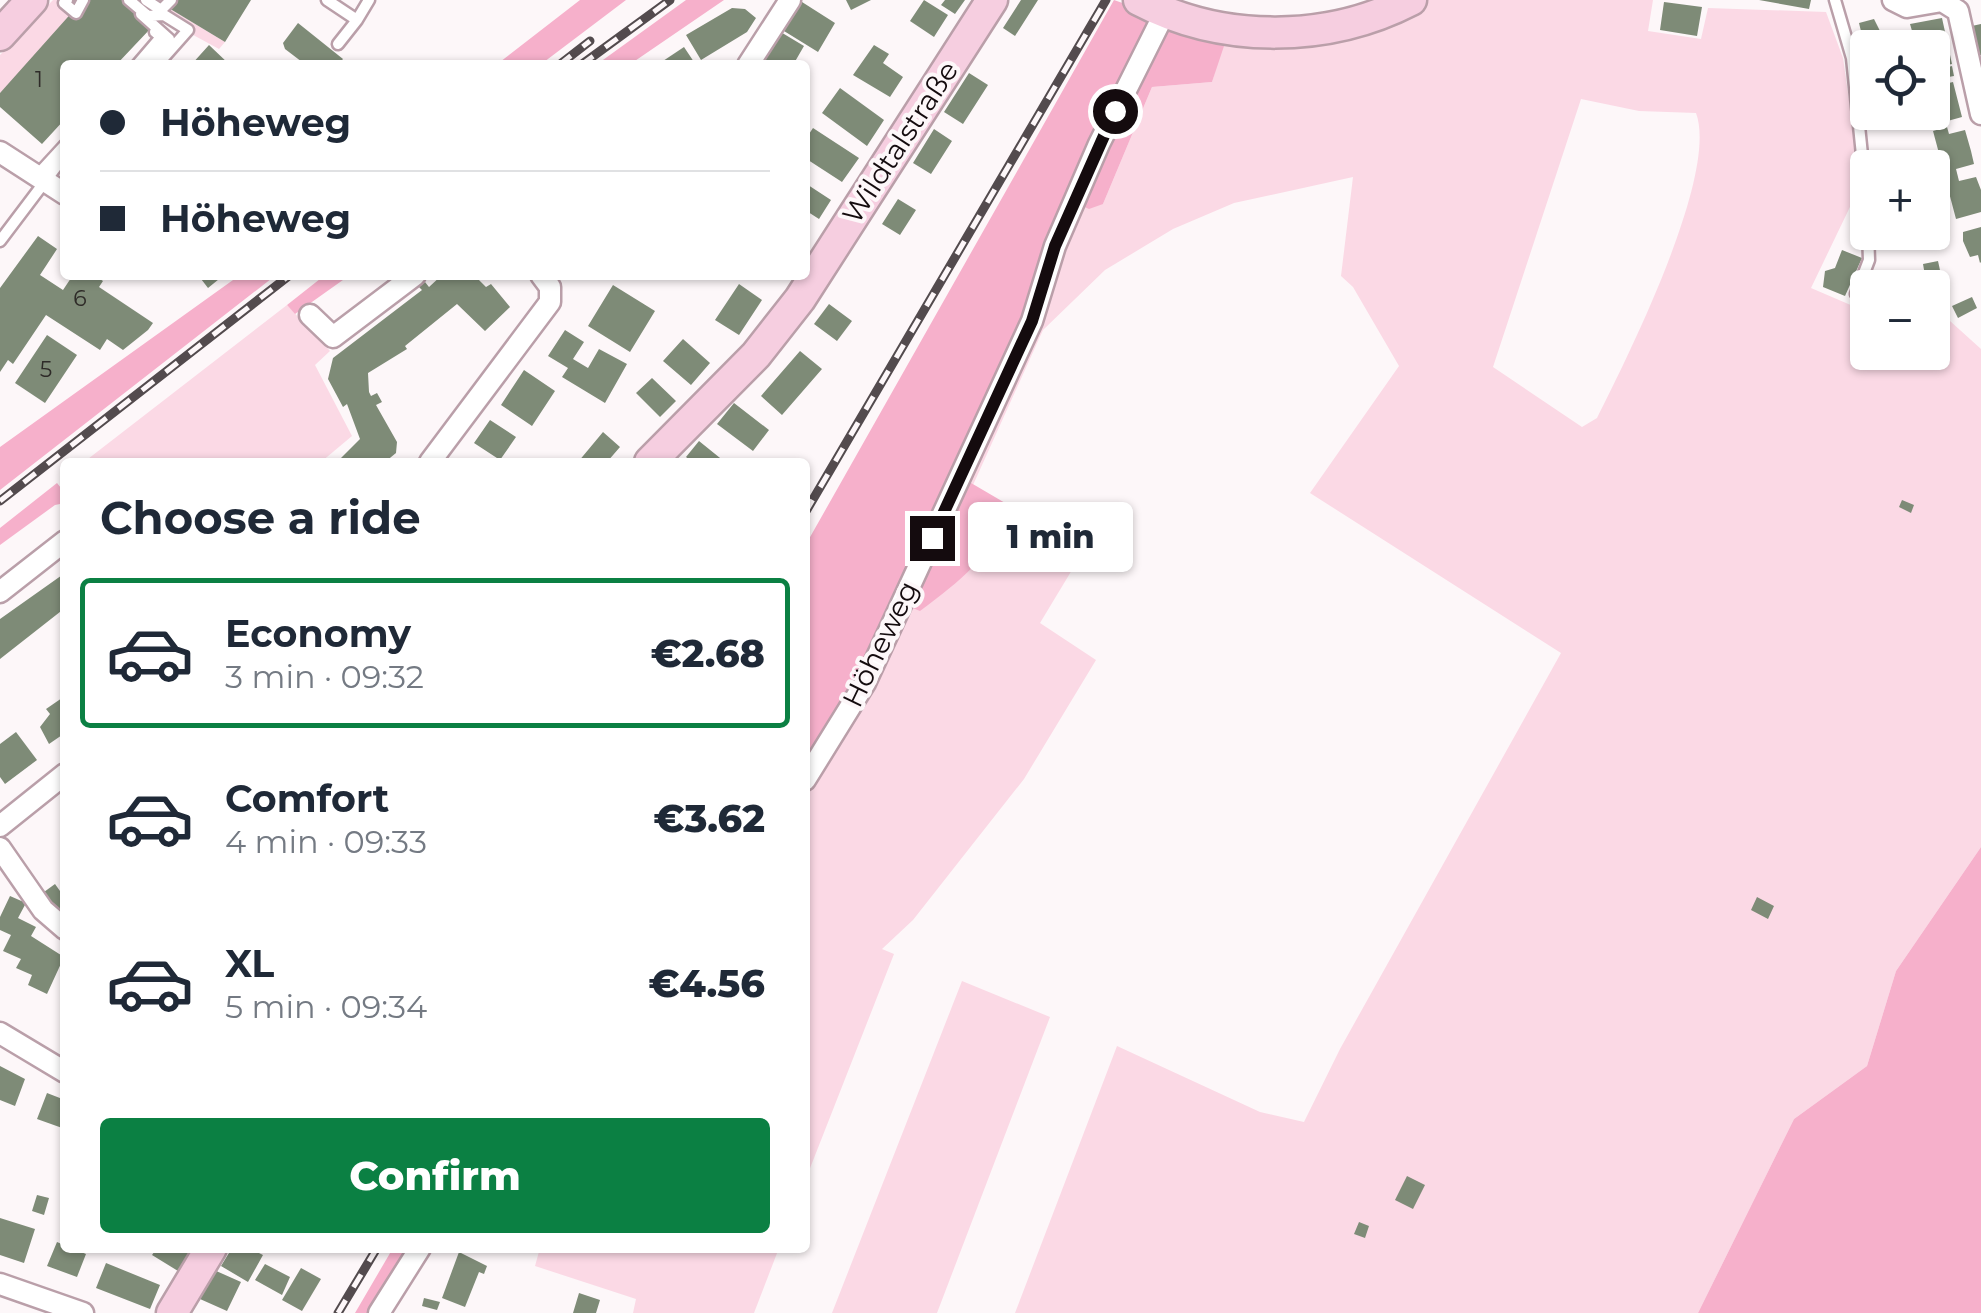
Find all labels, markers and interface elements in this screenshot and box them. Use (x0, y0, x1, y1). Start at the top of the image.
map controls (1850, 30, 1950, 370)
button: locate (1850, 30, 1950, 130)
street label: Wildtalstraße (835, 55, 965, 229)
house number: 1 (35, 66, 43, 93)
route start (1093, 89, 1138, 134)
text: Höheweg (160, 99, 351, 146)
button: + (1850, 150, 1950, 250)
text: Höheweg (160, 195, 351, 242)
button: − (1850, 270, 1950, 370)
house number: 6 (73, 285, 87, 312)
house number: 5 (40, 356, 52, 383)
text: Choose a ride (100, 490, 421, 545)
callout: 1 min (967, 503, 1132, 573)
route end (910, 516, 955, 561)
text: 1 min (1006, 517, 1095, 556)
street label: Höheweg (835, 575, 925, 713)
icon: car (105, 608, 195, 698)
text: Economy (225, 610, 411, 657)
text: €2.68 (651, 630, 765, 677)
text: 3 min · 09:32 (225, 657, 424, 696)
icon: car (105, 773, 195, 863)
text: Comfort (225, 775, 389, 822)
text: €3.62 (653, 795, 765, 842)
text: 4 min · 09:33 (225, 822, 427, 861)
icon: car (105, 938, 195, 1028)
text: XL (225, 940, 274, 987)
text: €4.56 (648, 960, 765, 1007)
text: 5 min · 09:34 (225, 987, 427, 1026)
button: Confirm (100, 1118, 770, 1233)

